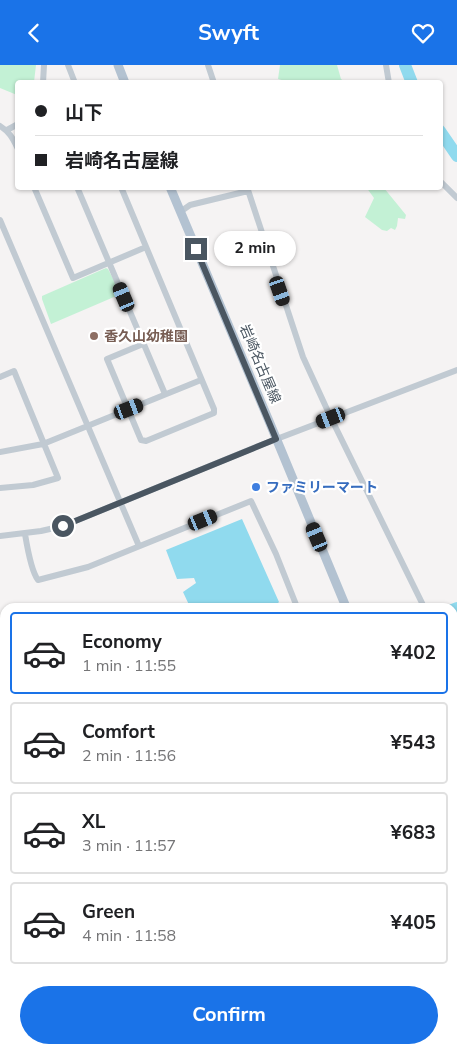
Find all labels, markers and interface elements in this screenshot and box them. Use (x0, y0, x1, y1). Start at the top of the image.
text: Swyft (198, 18, 259, 48)
icon: back (20, 19, 48, 47)
icon: heart (409, 19, 437, 47)
text: 山下 (65, 100, 103, 126)
text: 岩崎名古屋線 (65, 148, 179, 174)
callout: 2 min (214, 231, 296, 267)
text: 2 min (234, 237, 276, 259)
route end (185, 238, 207, 260)
car (268, 274, 291, 308)
car (111, 280, 136, 314)
street label: 岩崎名古屋線 (235, 322, 285, 406)
place label: 香久山幼稚園 (104, 327, 188, 346)
marker: 香久山幼稚園 (88, 330, 100, 342)
car (112, 397, 145, 421)
car (314, 406, 347, 430)
place label: ファミリーマート (266, 478, 378, 497)
marker: ファミリーマート (250, 481, 262, 493)
car (186, 507, 219, 533)
route start (52, 515, 74, 537)
car (304, 520, 329, 554)
text: Economy (82, 629, 162, 655)
icon: car (22, 631, 67, 676)
text: ¥402 (390, 640, 436, 666)
text: 1 min · 11:55 (82, 655, 176, 677)
text: Comfort (82, 719, 155, 745)
icon: car (22, 721, 67, 766)
text: ¥543 (390, 730, 436, 756)
text: 2 min · 11:56 (82, 745, 176, 767)
text: XL (82, 809, 105, 835)
icon: car (22, 811, 67, 856)
text: ¥683 (390, 820, 436, 846)
text: 3 min · 11:57 (82, 835, 176, 857)
text: Green (82, 899, 135, 925)
icon: car (22, 901, 67, 946)
text: ¥405 (390, 910, 436, 936)
text: 4 min · 11:58 (82, 925, 176, 947)
button: Confirm (20, 986, 438, 1044)

